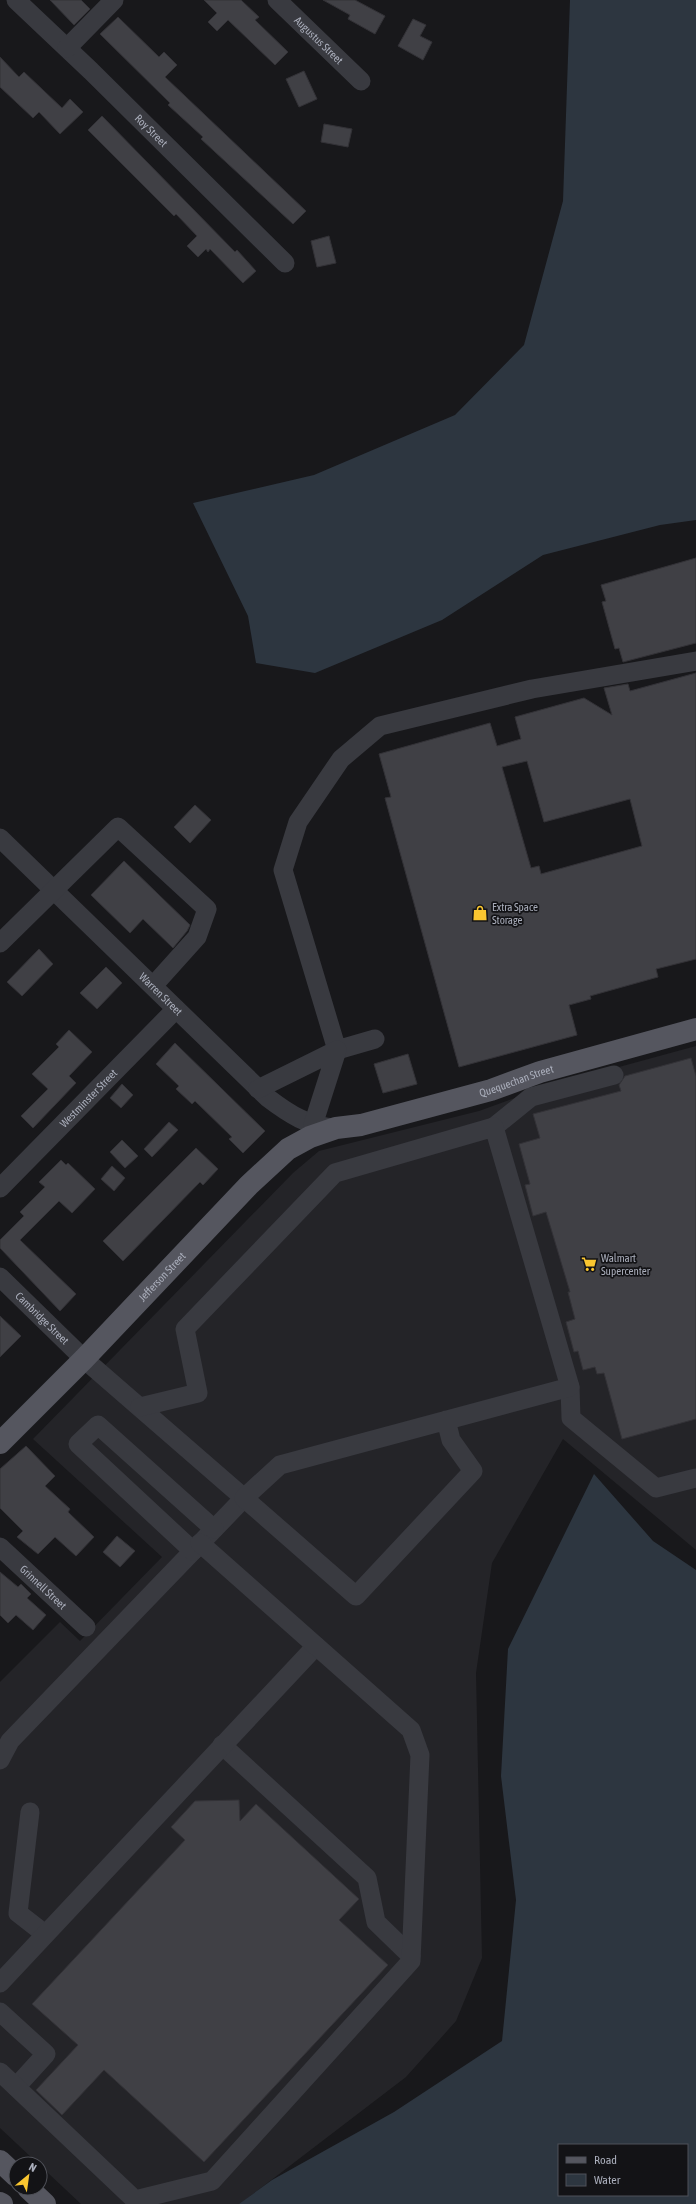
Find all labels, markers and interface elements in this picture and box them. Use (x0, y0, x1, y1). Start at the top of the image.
street label: Augustus Street (292, 14, 346, 66)
street label: Roy Street (132, 112, 170, 149)
place label: Extra Space Storage (492, 901, 538, 926)
shop icon: Extra Space Storage (471, 904, 489, 922)
street label: Warren Street (137, 970, 185, 1018)
street label: Quequechan Street (478, 1063, 555, 1099)
street label: Westminster Street (57, 1067, 119, 1130)
street label: Jefferson Street (136, 1250, 188, 1304)
place label: Walmart Supercenter (601, 1252, 651, 1277)
supermarket icon: Walmart Supercenter (580, 1255, 598, 1273)
street label: Cambridge Street (13, 1290, 71, 1347)
street label: Grinnell Street (18, 1563, 69, 1612)
legend (558, 2144, 688, 2196)
text: Road (594, 2153, 617, 2167)
north arrow (8, 2156, 48, 2196)
text: N (27, 2160, 39, 2174)
text: Water (594, 2173, 621, 2187)

